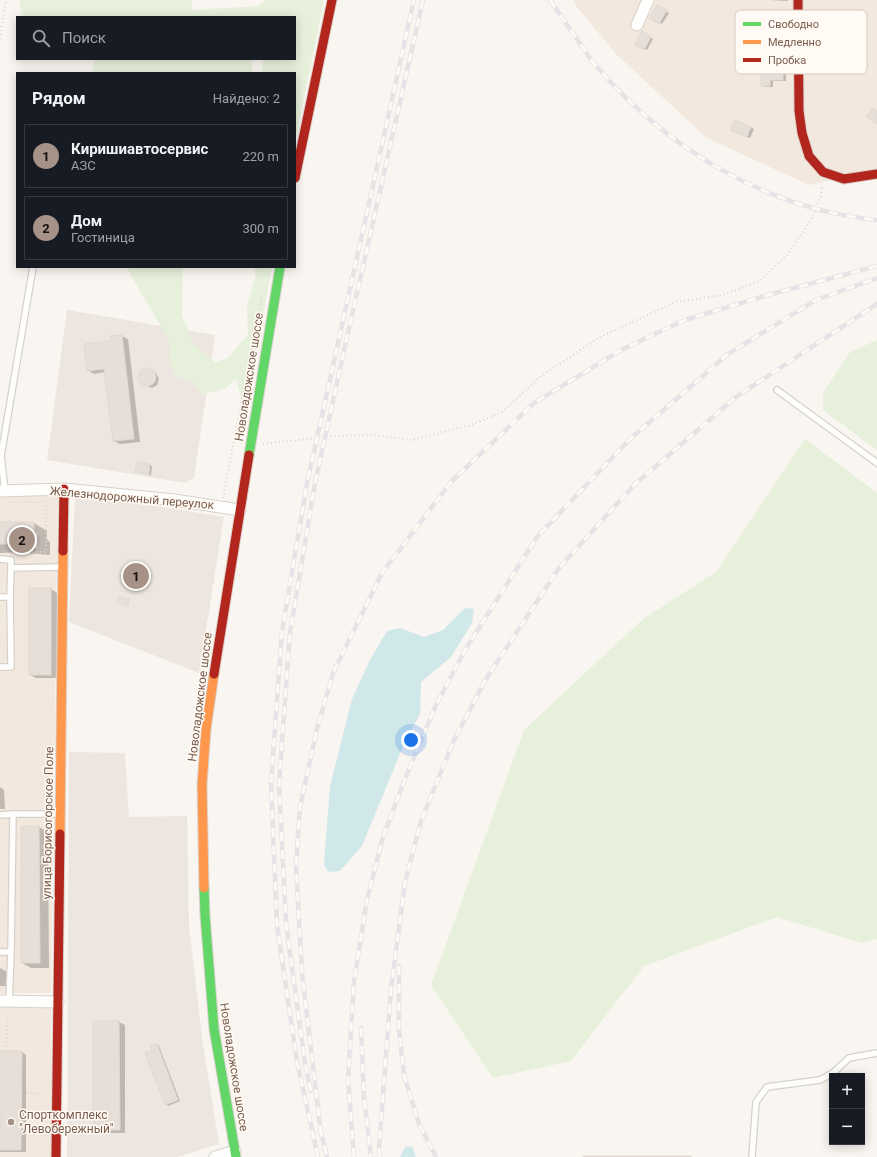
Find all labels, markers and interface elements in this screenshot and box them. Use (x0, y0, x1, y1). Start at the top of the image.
legend (735, 10, 867, 74)
search box (16, 16, 296, 60)
text: Свободно (768, 18, 819, 31)
icon: search (30, 27, 52, 49)
text: Поиск (62, 29, 106, 47)
text: Медленно (768, 36, 821, 49)
text: Пробка (768, 54, 806, 67)
text: Рядом (32, 88, 86, 108)
text: Найдено: 2 (213, 91, 280, 106)
text: Киришиавтосервис (71, 140, 208, 158)
text: 1 (42, 149, 50, 164)
text: 220 m (242, 149, 279, 164)
text: АЗС (71, 158, 96, 173)
text: Дом (71, 212, 102, 230)
text: 2 (42, 221, 50, 236)
text: 300 m (242, 221, 279, 236)
text: Гостиница (71, 230, 135, 245)
street label: Новоладожское шоссе (232, 312, 266, 442)
street label: Железнодорожный переулок (49, 484, 215, 512)
pin: 2 (9, 525, 35, 555)
pin: 1 (123, 561, 149, 591)
street label: Новоладожское шоссе (185, 632, 215, 762)
your location (401, 730, 421, 750)
street label: улица Борисогорское Поле (40, 746, 56, 900)
street label: Новоладожское шоссе (217, 1002, 251, 1132)
map controls (829, 1073, 865, 1145)
button: + (829, 1073, 865, 1109)
place label: Спорткомплекс "Левобережный" (19, 1108, 114, 1136)
button: − (829, 1109, 865, 1145)
marker: Спорткомплекс "Левобережный" (6, 1117, 16, 1127)

